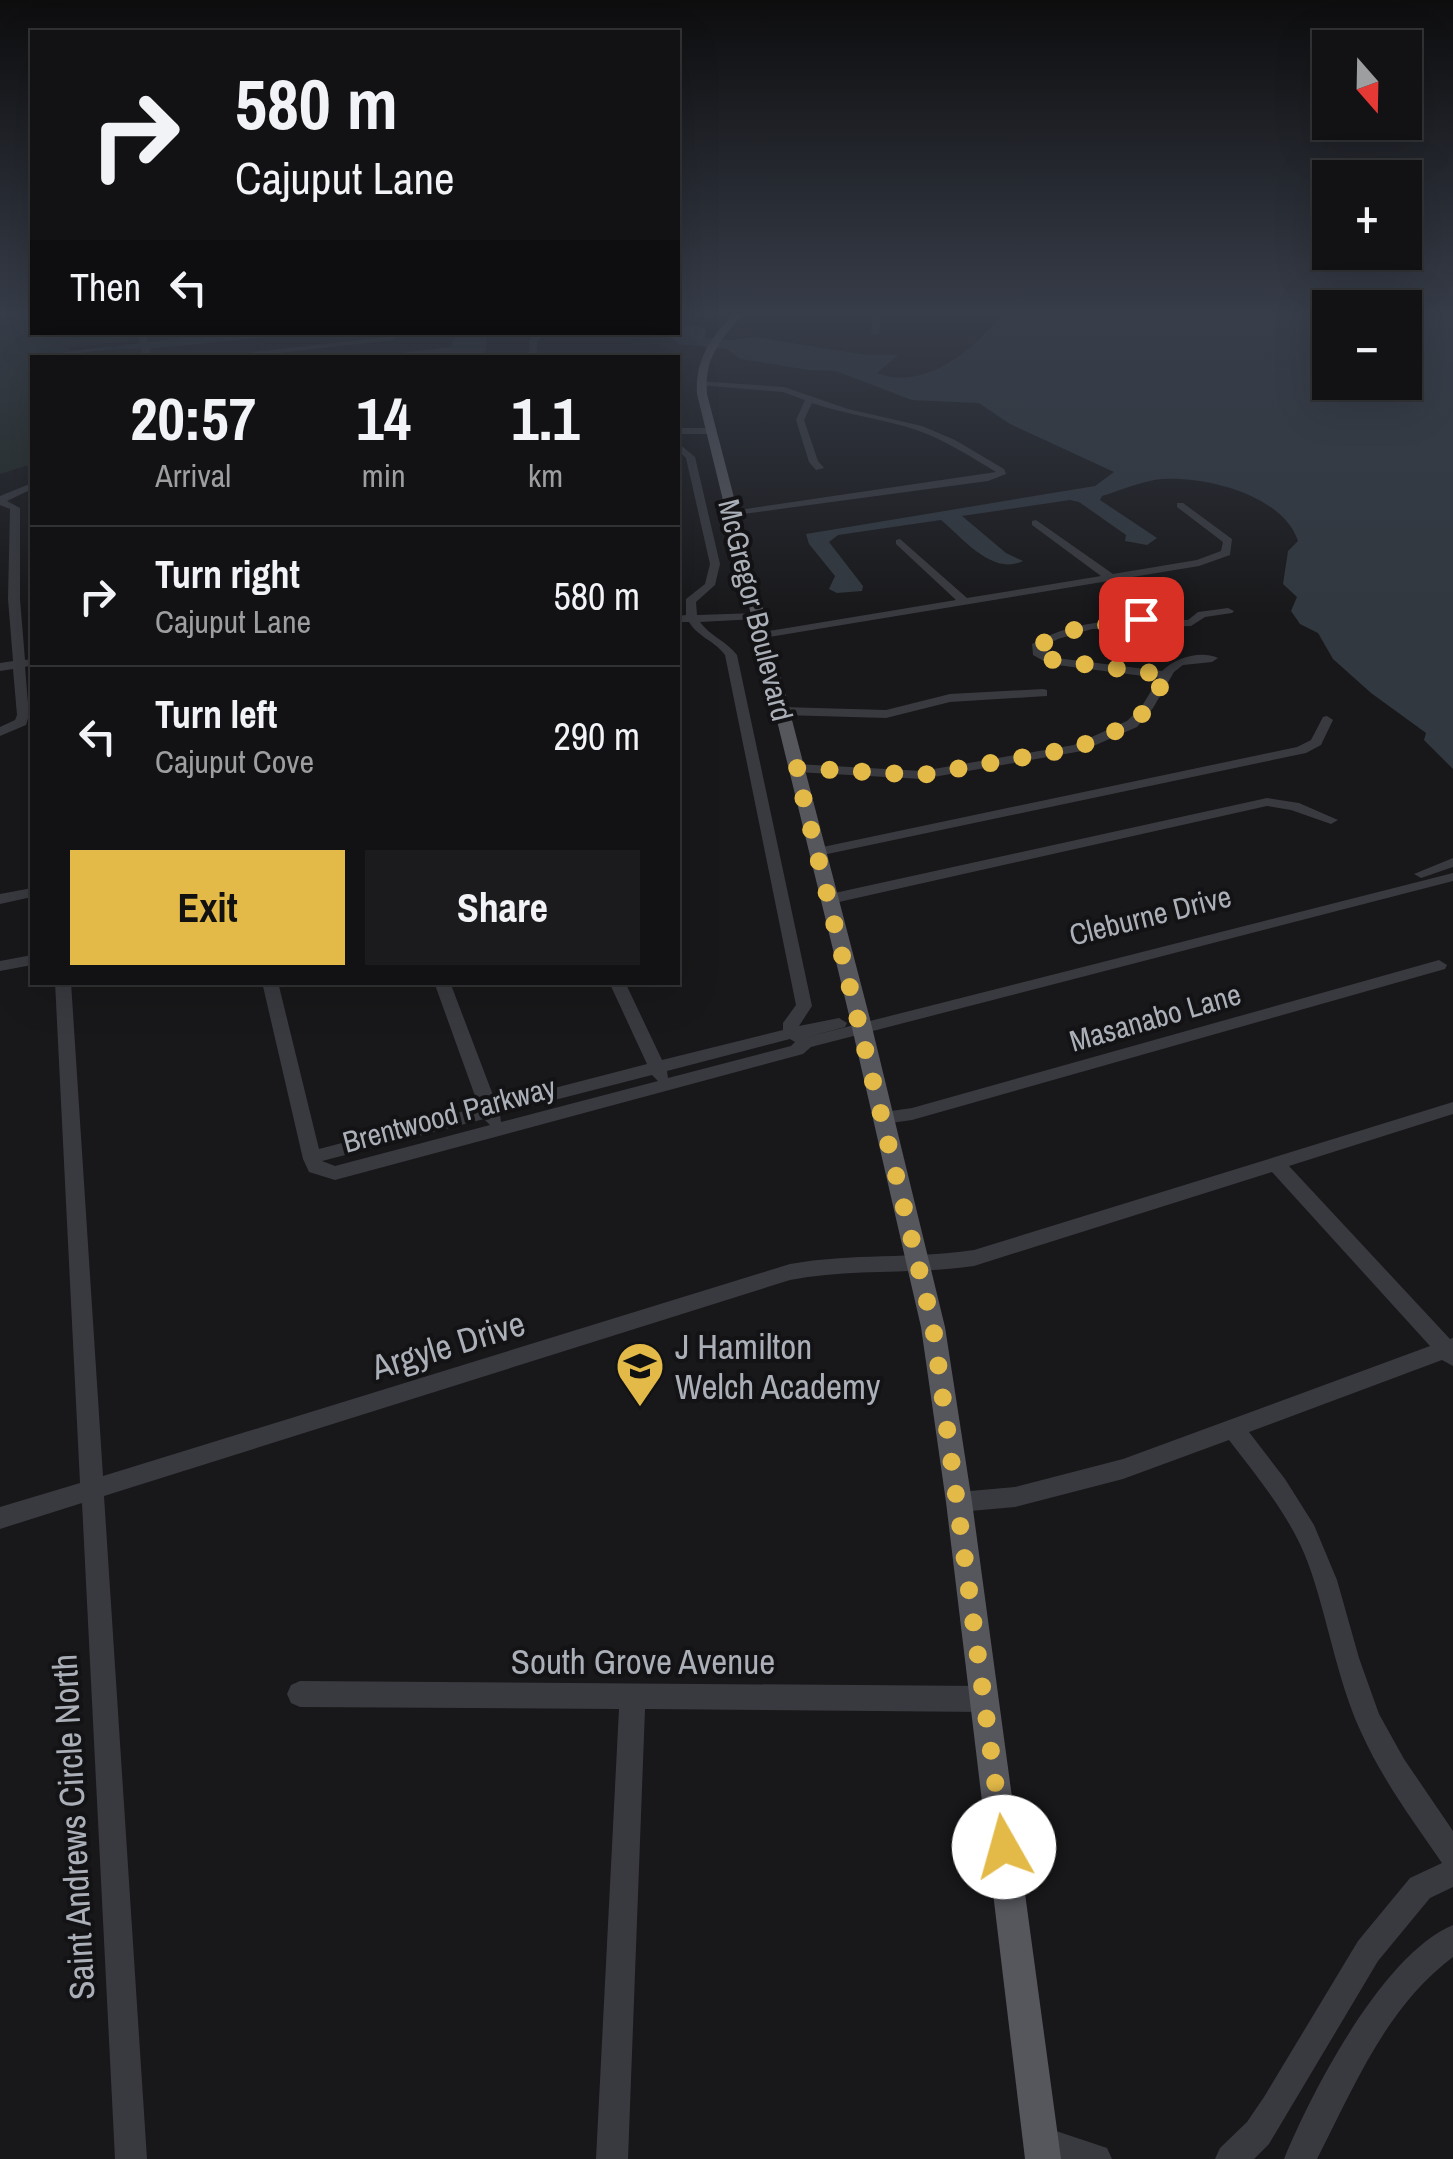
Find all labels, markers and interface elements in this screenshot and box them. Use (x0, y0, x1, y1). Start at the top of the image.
north arrow (1312, 30, 1422, 140)
map controls (1312, 30, 1422, 400)
text: 580 m (235, 57, 398, 151)
icon: right (70, 70, 200, 200)
text: Cajuput Lane (235, 147, 455, 208)
button: + (1312, 160, 1422, 270)
icon: left (161, 260, 216, 315)
text: Then (70, 262, 141, 313)
button: − (1312, 290, 1422, 400)
text: 20:57 (130, 378, 256, 459)
text: 14 (356, 378, 411, 459)
text: 1.1 (511, 378, 580, 459)
text: Arrival (155, 454, 231, 497)
text: min (362, 454, 406, 497)
text: km (528, 454, 563, 497)
street label: McGregor Boulevard (709, 495, 803, 725)
text: Turn right (155, 549, 300, 600)
icon: right (70, 569, 125, 624)
text: 580 m (553, 571, 640, 622)
pin (1099, 577, 1184, 662)
icon: arrive (1114, 592, 1169, 647)
text: Cajuput Lane (155, 600, 311, 643)
text: Turn left (155, 689, 277, 740)
icon: left (70, 709, 125, 764)
text: 290 m (553, 711, 640, 762)
text: Cajuput Cove (155, 740, 314, 783)
button: Exit (70, 850, 345, 965)
button: Share (365, 850, 640, 965)
street label: Cleburne Drive (1065, 876, 1235, 954)
street label: Masanabo Lane (1065, 973, 1245, 1061)
street label: Brentwood Parkway (338, 1066, 561, 1162)
street label: Argyle Drive (365, 1299, 530, 1391)
place label: J Hamilton Welch Academy (675, 1323, 881, 1410)
school or university icon: J Hamilton Welch Academy (614, 1340, 666, 1408)
street label: South Grove Avenue (511, 1638, 775, 1685)
street label: Saint Andrews Circle North (40, 1653, 106, 2001)
position arrow (952, 1795, 1056, 1899)

